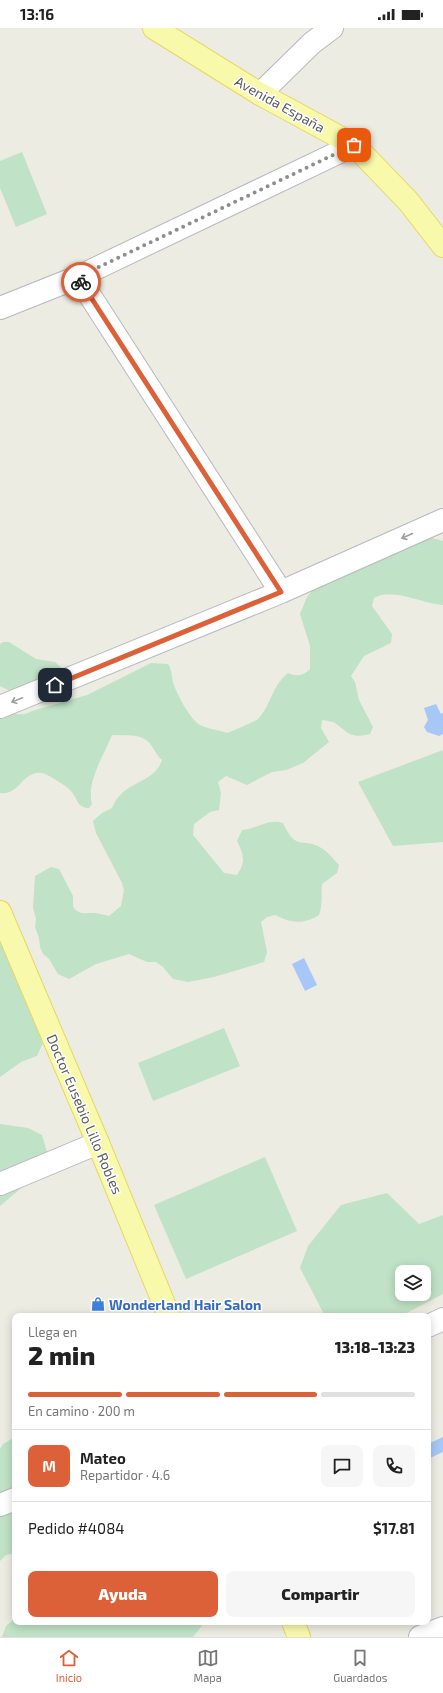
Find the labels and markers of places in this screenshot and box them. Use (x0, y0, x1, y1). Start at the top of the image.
pin (337, 128, 371, 162)
pin (38, 668, 72, 702)
shop icon: Wonderland Hair Salon (90, 1296, 106, 1312)
place label: Wonderland Hair Salon (109, 1296, 261, 1313)

